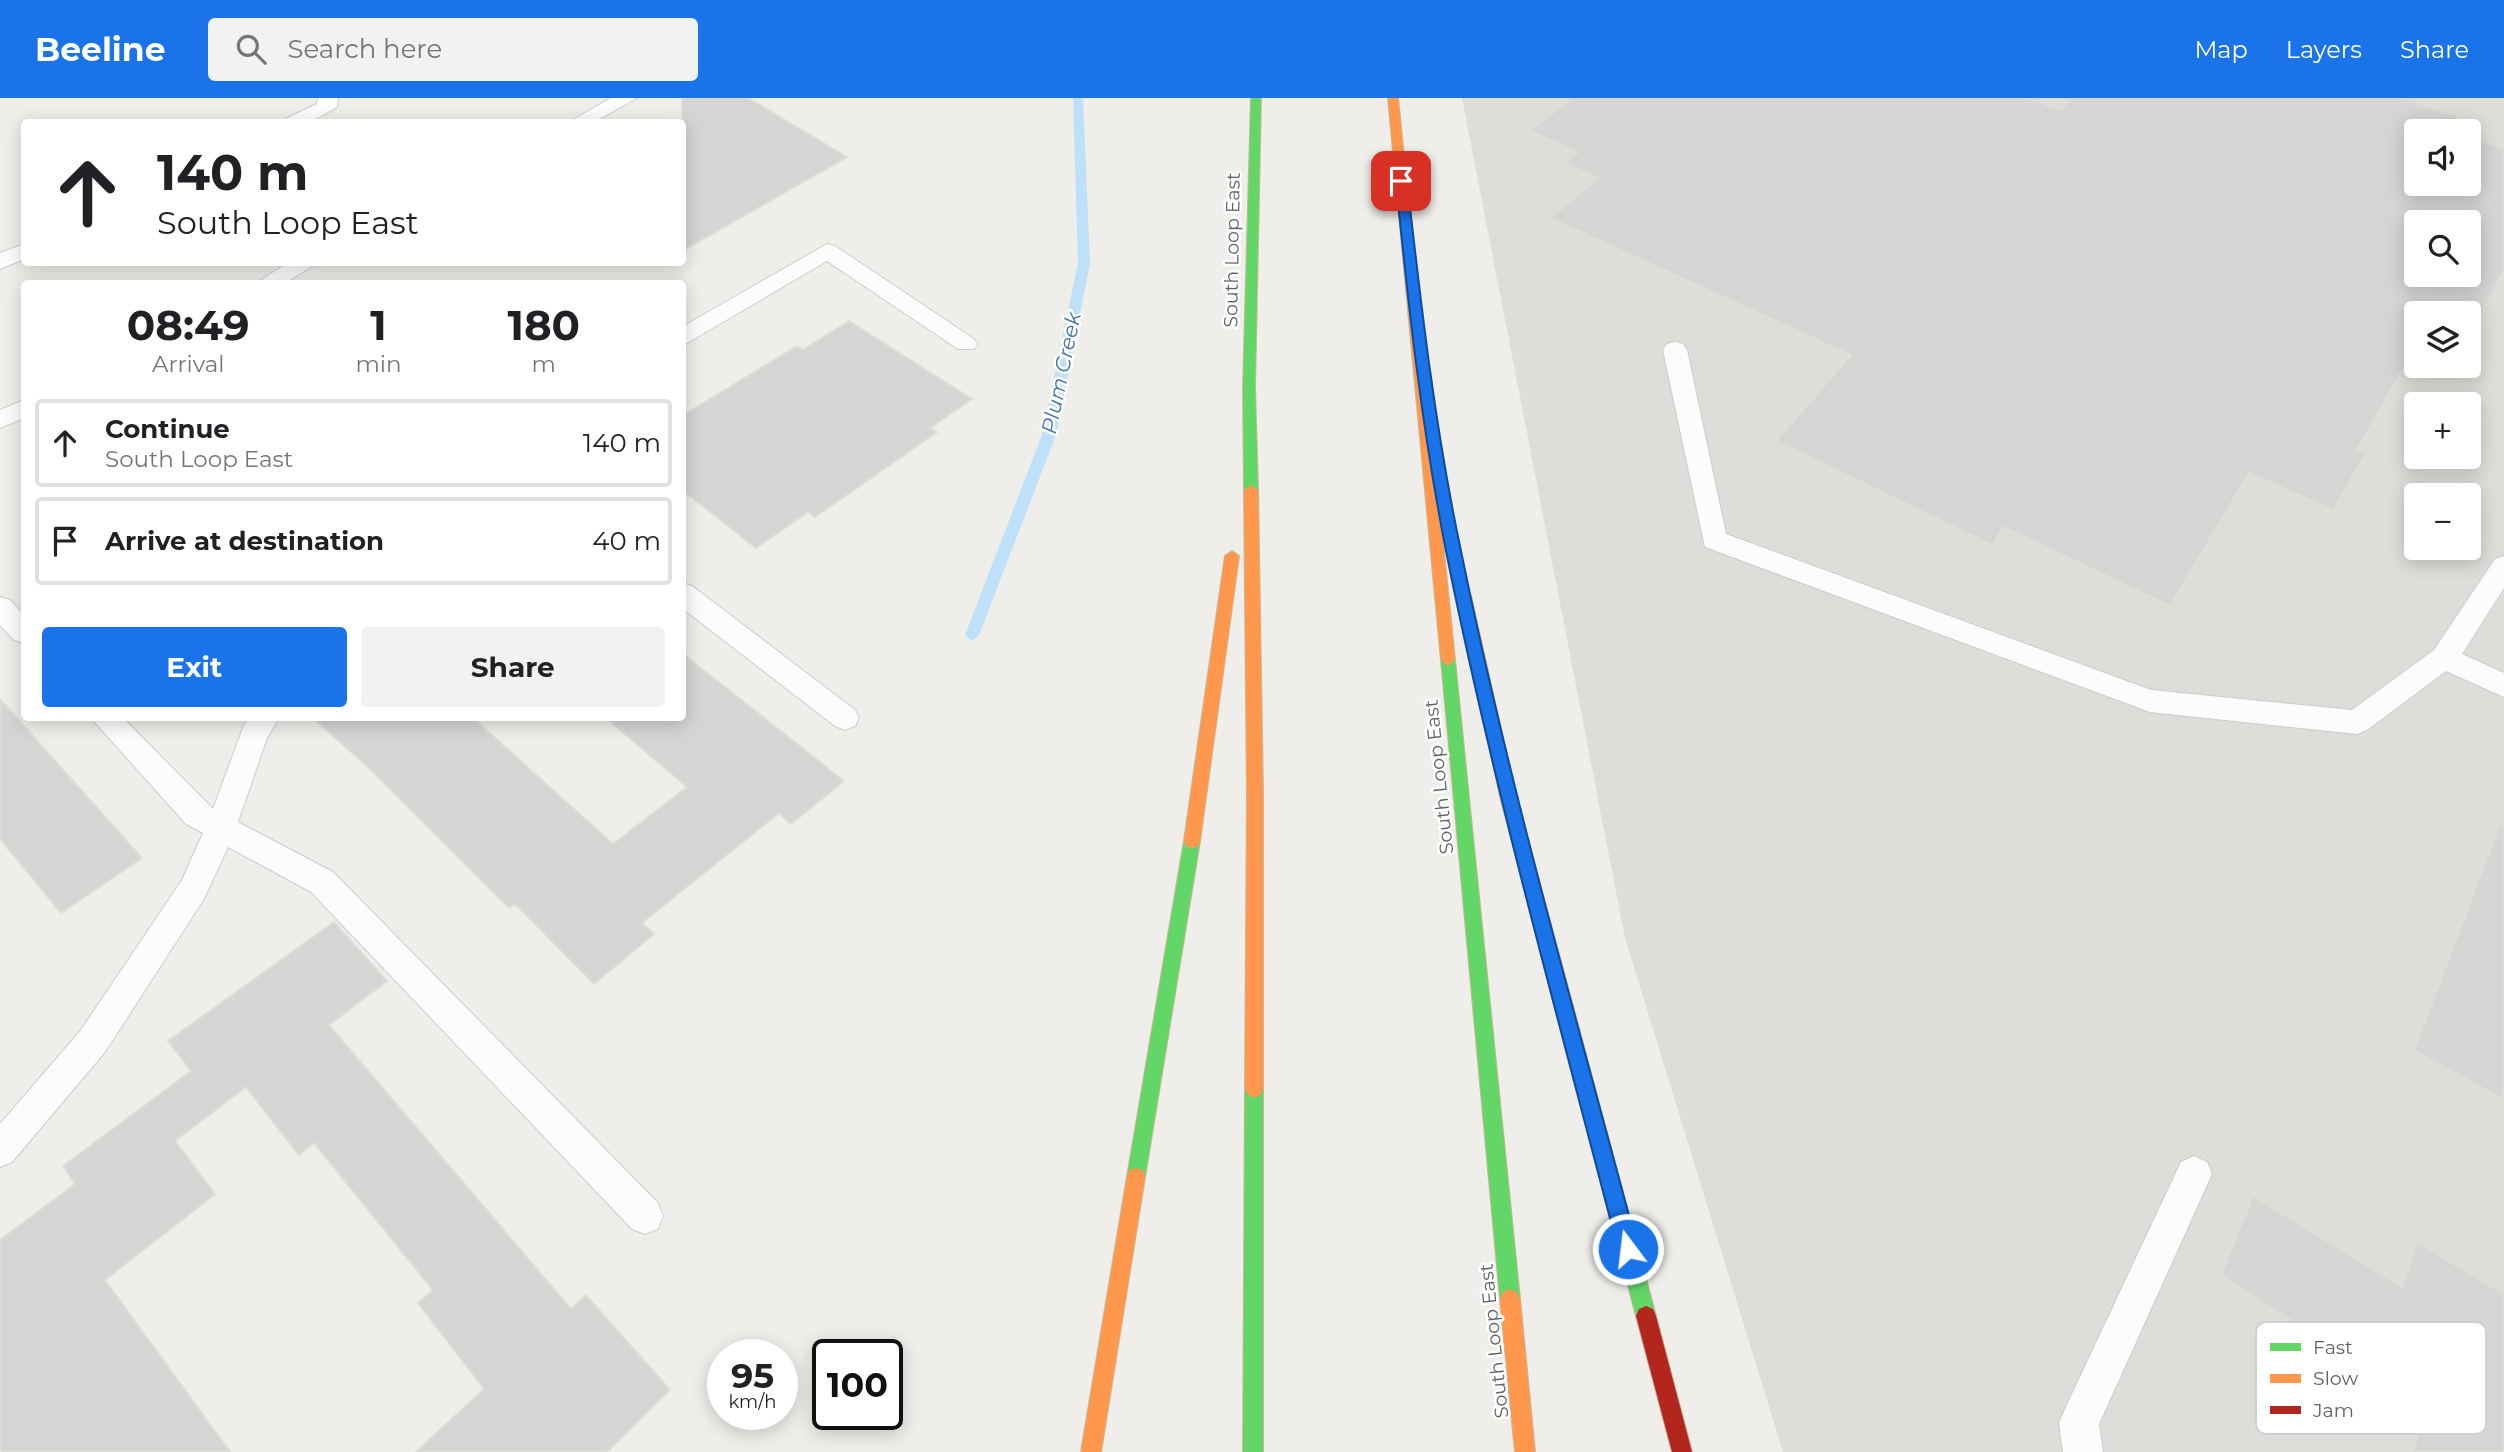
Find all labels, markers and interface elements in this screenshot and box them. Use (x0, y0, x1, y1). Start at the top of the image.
search box (208, 18, 698, 81)
text: Beeline (35, 29, 166, 69)
icon: search (232, 30, 270, 68)
text: Search here (288, 33, 442, 65)
text: Map (2194, 35, 2248, 64)
text: Layers (2286, 35, 2362, 64)
text: Share (2400, 35, 2469, 64)
map controls (2404, 119, 2481, 560)
button: sound (2404, 119, 2481, 196)
text: 140 m (157, 143, 309, 202)
icon: ahead (42, 147, 133, 238)
pin (1371, 151, 1431, 211)
icon: arrive (1382, 162, 1420, 200)
street label: South Loop East (1219, 172, 1245, 328)
text: South Loop East (157, 203, 419, 242)
button: search (2404, 210, 2481, 287)
text: 08:49 (127, 299, 250, 351)
text: 1 (370, 299, 387, 351)
text: 180 (507, 299, 580, 351)
button: layers (2404, 301, 2481, 378)
water label: Plum Creek (1036, 308, 1086, 436)
text: Arrival (152, 350, 225, 378)
text: min (355, 350, 402, 378)
text: m (532, 350, 556, 378)
button: + (2404, 392, 2481, 469)
text: Continue (105, 413, 230, 445)
icon: ahead (46, 424, 84, 462)
text: 140 m (583, 427, 661, 459)
text: South Loop East (105, 445, 293, 473)
button: − (2404, 483, 2481, 560)
icon: arrive (46, 522, 84, 560)
text: Arrive at destination (105, 525, 384, 557)
text: 40 m (592, 525, 661, 557)
button: Exit (42, 627, 347, 707)
button: Share (361, 627, 665, 707)
street label: South Loop East (1419, 698, 1459, 855)
position arrow (1591, 1212, 1665, 1286)
street label: South Loop East (1474, 1262, 1514, 1419)
legend (2256, 1322, 2486, 1434)
text: Fast (2313, 1336, 2353, 1359)
speed limit sign: 100 (812, 1339, 903, 1430)
text: 95 (731, 1354, 774, 1397)
text: Slow (2313, 1367, 2358, 1390)
text: km/h (728, 1391, 777, 1413)
text: Jam (2312, 1399, 2354, 1422)

